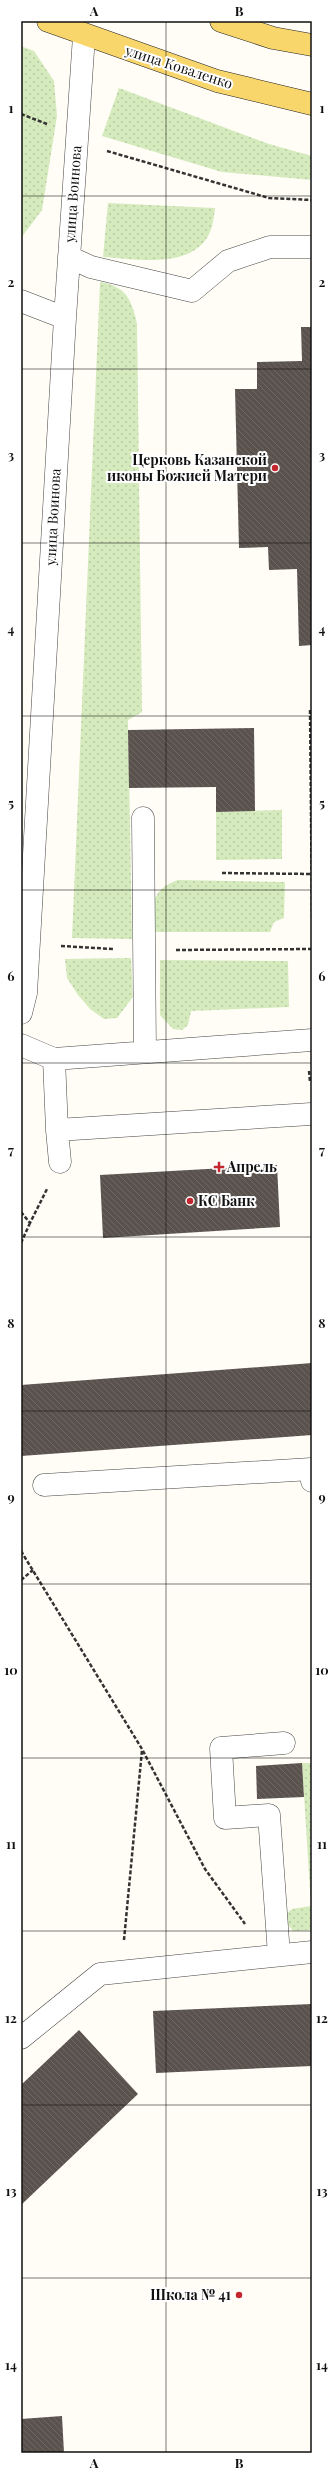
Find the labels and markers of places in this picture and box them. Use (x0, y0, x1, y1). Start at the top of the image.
place label: Церковь Казанской иконы Божией Матери (107, 450, 267, 485)
marker: Церковь Казанской иконы Божией Матери (270, 463, 280, 473)
place label: Апрель (226, 1157, 277, 1176)
marker: Апрель (214, 1162, 224, 1172)
place label: КС Банк (198, 1191, 255, 1210)
marker: КС Банк (185, 1196, 195, 1206)
place label: Школа № 41 (150, 2285, 231, 2304)
marker: Школа № 41 (234, 2290, 244, 2300)

